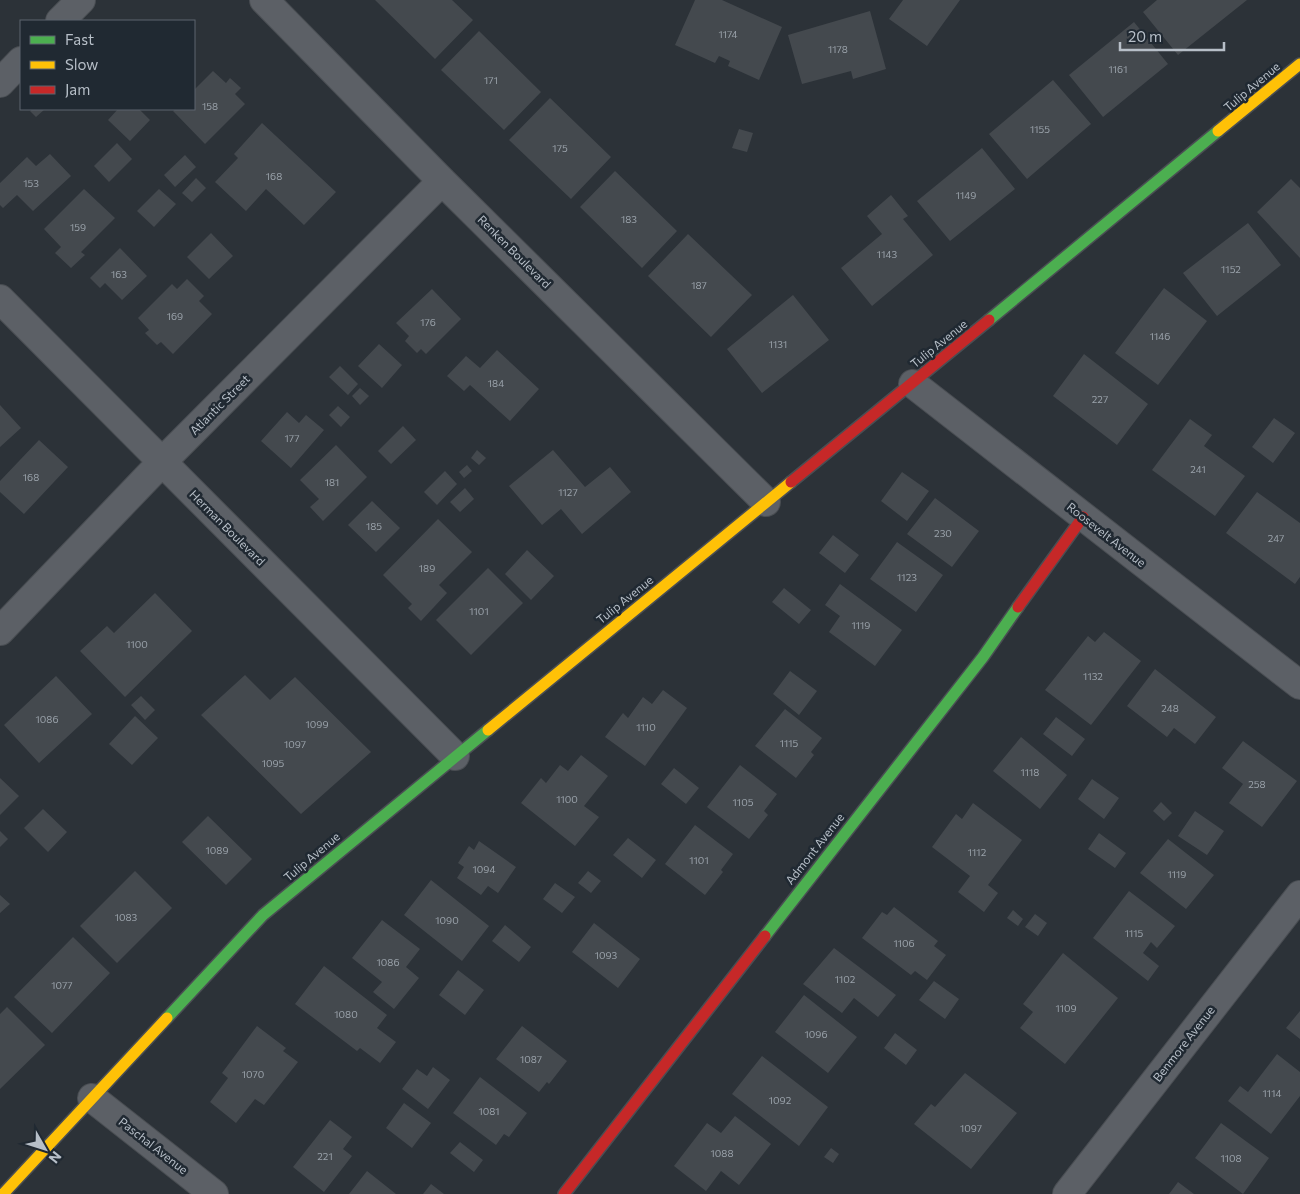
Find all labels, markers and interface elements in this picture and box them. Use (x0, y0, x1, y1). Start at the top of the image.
legend (20, 20, 195, 110)
scale bar (1120, 20, 1224, 52)
text: 20 m (1128, 27, 1162, 45)
house number: 1174 (718, 28, 738, 40)
text: Fast (65, 30, 94, 48)
house number: 1178 (828, 43, 848, 55)
text: Slow (65, 55, 98, 73)
street label: Tulip Avenue (1220, 59, 1282, 114)
house number: 1161 (1109, 63, 1127, 75)
house number: 171 (484, 74, 498, 86)
text: Jam (65, 80, 90, 98)
house number: 158 (202, 100, 218, 112)
house number: 1155 (1030, 123, 1050, 135)
house number: 175 (552, 142, 568, 154)
house number: 168 (266, 170, 282, 182)
house number: 153 (23, 177, 39, 189)
house number: 1149 (956, 189, 976, 201)
street label: Renken Boulevard (475, 212, 554, 291)
house number: 183 (621, 213, 637, 225)
house number: 159 (70, 221, 86, 233)
house number: 1143 (877, 248, 897, 260)
house number: 1152 (1221, 263, 1241, 275)
house number: 163 (111, 268, 127, 280)
house number: 187 (691, 279, 707, 291)
house number: 169 (167, 310, 183, 322)
house number: 176 (420, 316, 436, 328)
street label: Tulip Avenue (907, 316, 970, 370)
house number: 1146 (1150, 330, 1170, 342)
house number: 1131 (769, 338, 787, 350)
street label: Atlantic Street (186, 371, 252, 437)
house number: 184 (488, 377, 504, 389)
house number: 227 (1092, 393, 1108, 405)
house number: 177 (285, 432, 299, 444)
house number: 241 (1190, 463, 1206, 475)
house number: 168 (23, 471, 39, 483)
house number: 181 (325, 476, 339, 488)
house number: 1127 (558, 486, 578, 498)
street label: Herman Boulevard (187, 487, 268, 568)
street label: Roosevelt Avenue (1064, 499, 1149, 569)
house number: 185 (366, 520, 382, 532)
house number: 230 (934, 527, 952, 539)
house number: 247 (1268, 532, 1284, 544)
house number: 189 (419, 562, 435, 574)
house number: 1123 (897, 571, 917, 583)
street label: Tulip Avenue (593, 572, 656, 626)
house number: 1101 (469, 605, 489, 617)
house number: 1119 (852, 619, 870, 631)
house number: 1100 (126, 638, 148, 650)
house number: 1132 (1083, 670, 1103, 682)
house number: 248 (1161, 702, 1179, 714)
house number: 1086 (36, 713, 58, 725)
house number: 1099 (306, 718, 328, 730)
house number: 1110 (636, 721, 656, 733)
house number: 1115 (780, 737, 799, 749)
house number: 1097 (284, 738, 306, 750)
house number: 1095 (262, 757, 285, 769)
house number: 1118 (1021, 766, 1039, 778)
house number: 258 (1248, 778, 1266, 790)
house number: 1100 (556, 793, 578, 805)
house number: 1105 (733, 796, 754, 808)
street label: Admont Avenue (782, 810, 846, 887)
street label: Tulip Avenue (280, 829, 342, 884)
house number: 1089 (206, 844, 228, 856)
house number: 1112 (968, 846, 987, 858)
house number: 1101 (689, 854, 709, 866)
house number: 1094 (473, 863, 495, 875)
house number: 1119 (1168, 868, 1186, 880)
house number: 1083 (115, 911, 138, 923)
house number: 1090 (435, 914, 459, 926)
house number: 1115 (1125, 927, 1144, 939)
house number: 1106 (893, 937, 915, 949)
house number: 1093 (595, 949, 618, 961)
house number: 1086 (377, 956, 399, 968)
house number: 1102 (835, 973, 856, 985)
house number: 1077 (51, 979, 73, 991)
house number: 1109 (1055, 1002, 1077, 1014)
street label: Benmore Avenue (1149, 1003, 1217, 1084)
house number: 1080 (334, 1008, 358, 1020)
house number: 1096 (805, 1028, 827, 1040)
house number: 1087 (520, 1053, 542, 1065)
house number: 1070 (242, 1068, 264, 1080)
house number: 1114 (1263, 1087, 1281, 1099)
house number: 1092 (769, 1094, 792, 1106)
house number: 1081 (478, 1105, 500, 1117)
street label: Paschal Avenue (116, 1114, 191, 1176)
house number: 1097 (960, 1122, 982, 1134)
north arrow (20, 1124, 70, 1174)
house number: 1088 (711, 1147, 733, 1159)
text: N (46, 1148, 65, 1167)
house number: 221 (317, 1150, 333, 1162)
house number: 1108 (1220, 1152, 1242, 1164)

